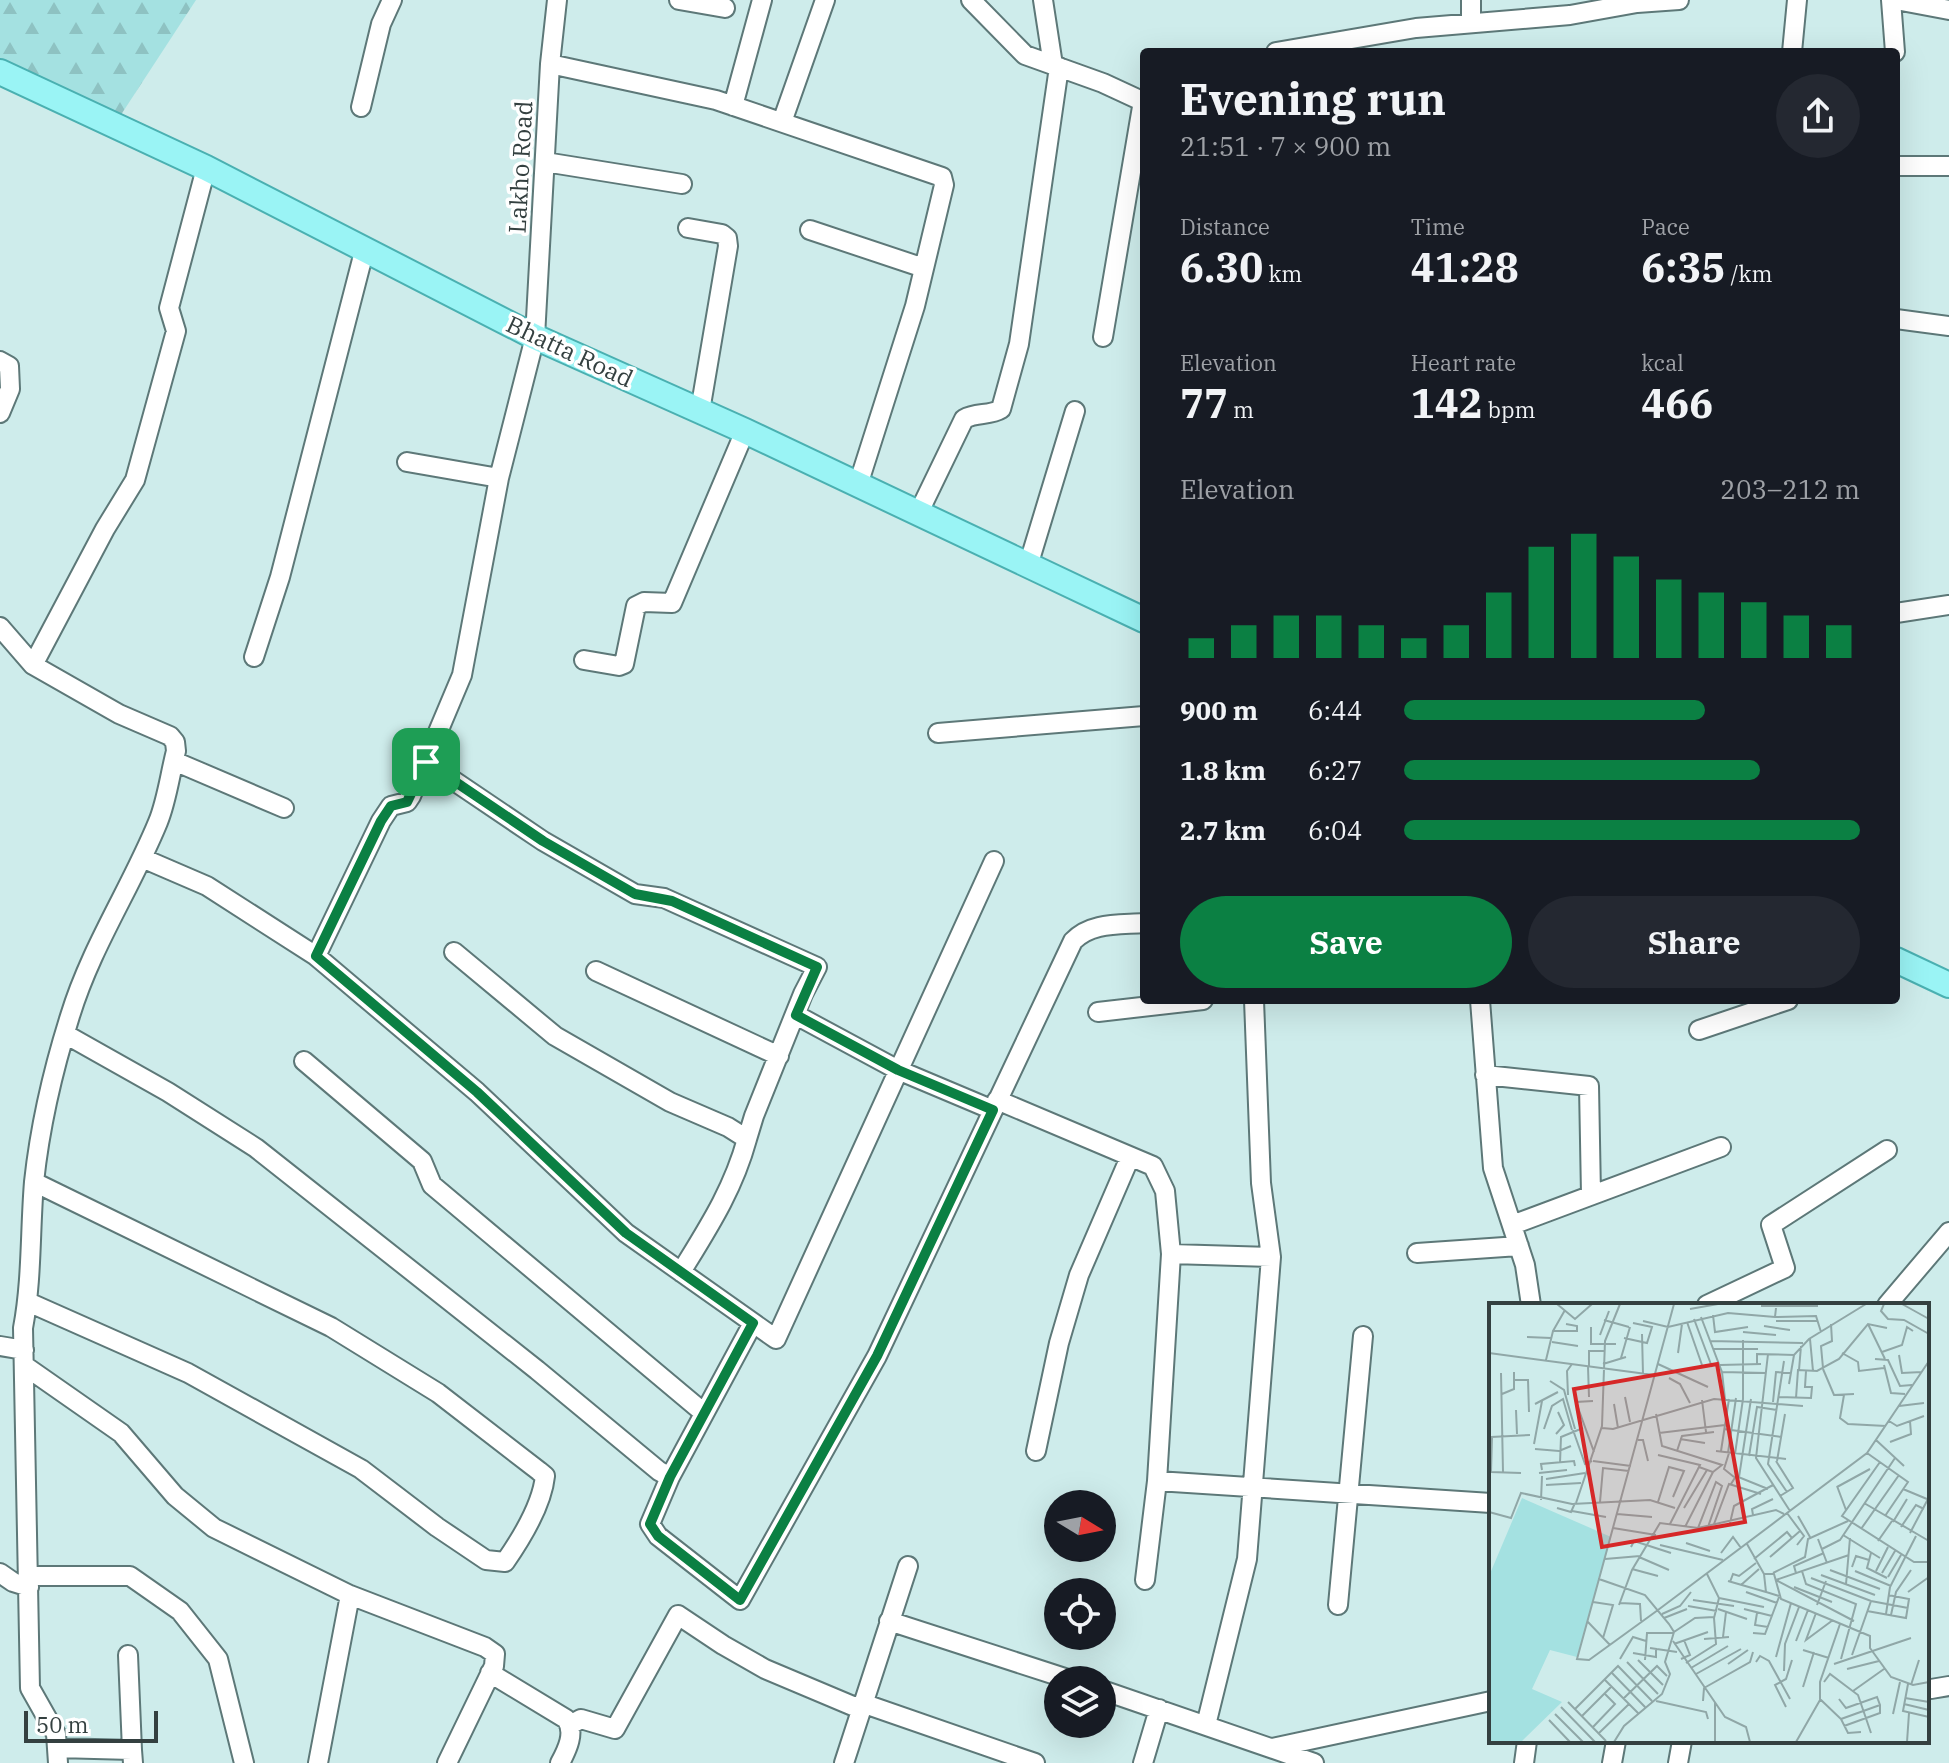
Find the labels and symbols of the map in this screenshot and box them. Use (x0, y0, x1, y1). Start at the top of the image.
street label: Lakho Road (501, 100, 539, 234)
street label: Bhatta Road (501, 308, 639, 394)
pin (392, 728, 460, 796)
inset map (1489, 1303, 1929, 1743)
north arrow (1044, 1490, 1116, 1562)
scale bar (24, 1707, 158, 1743)

